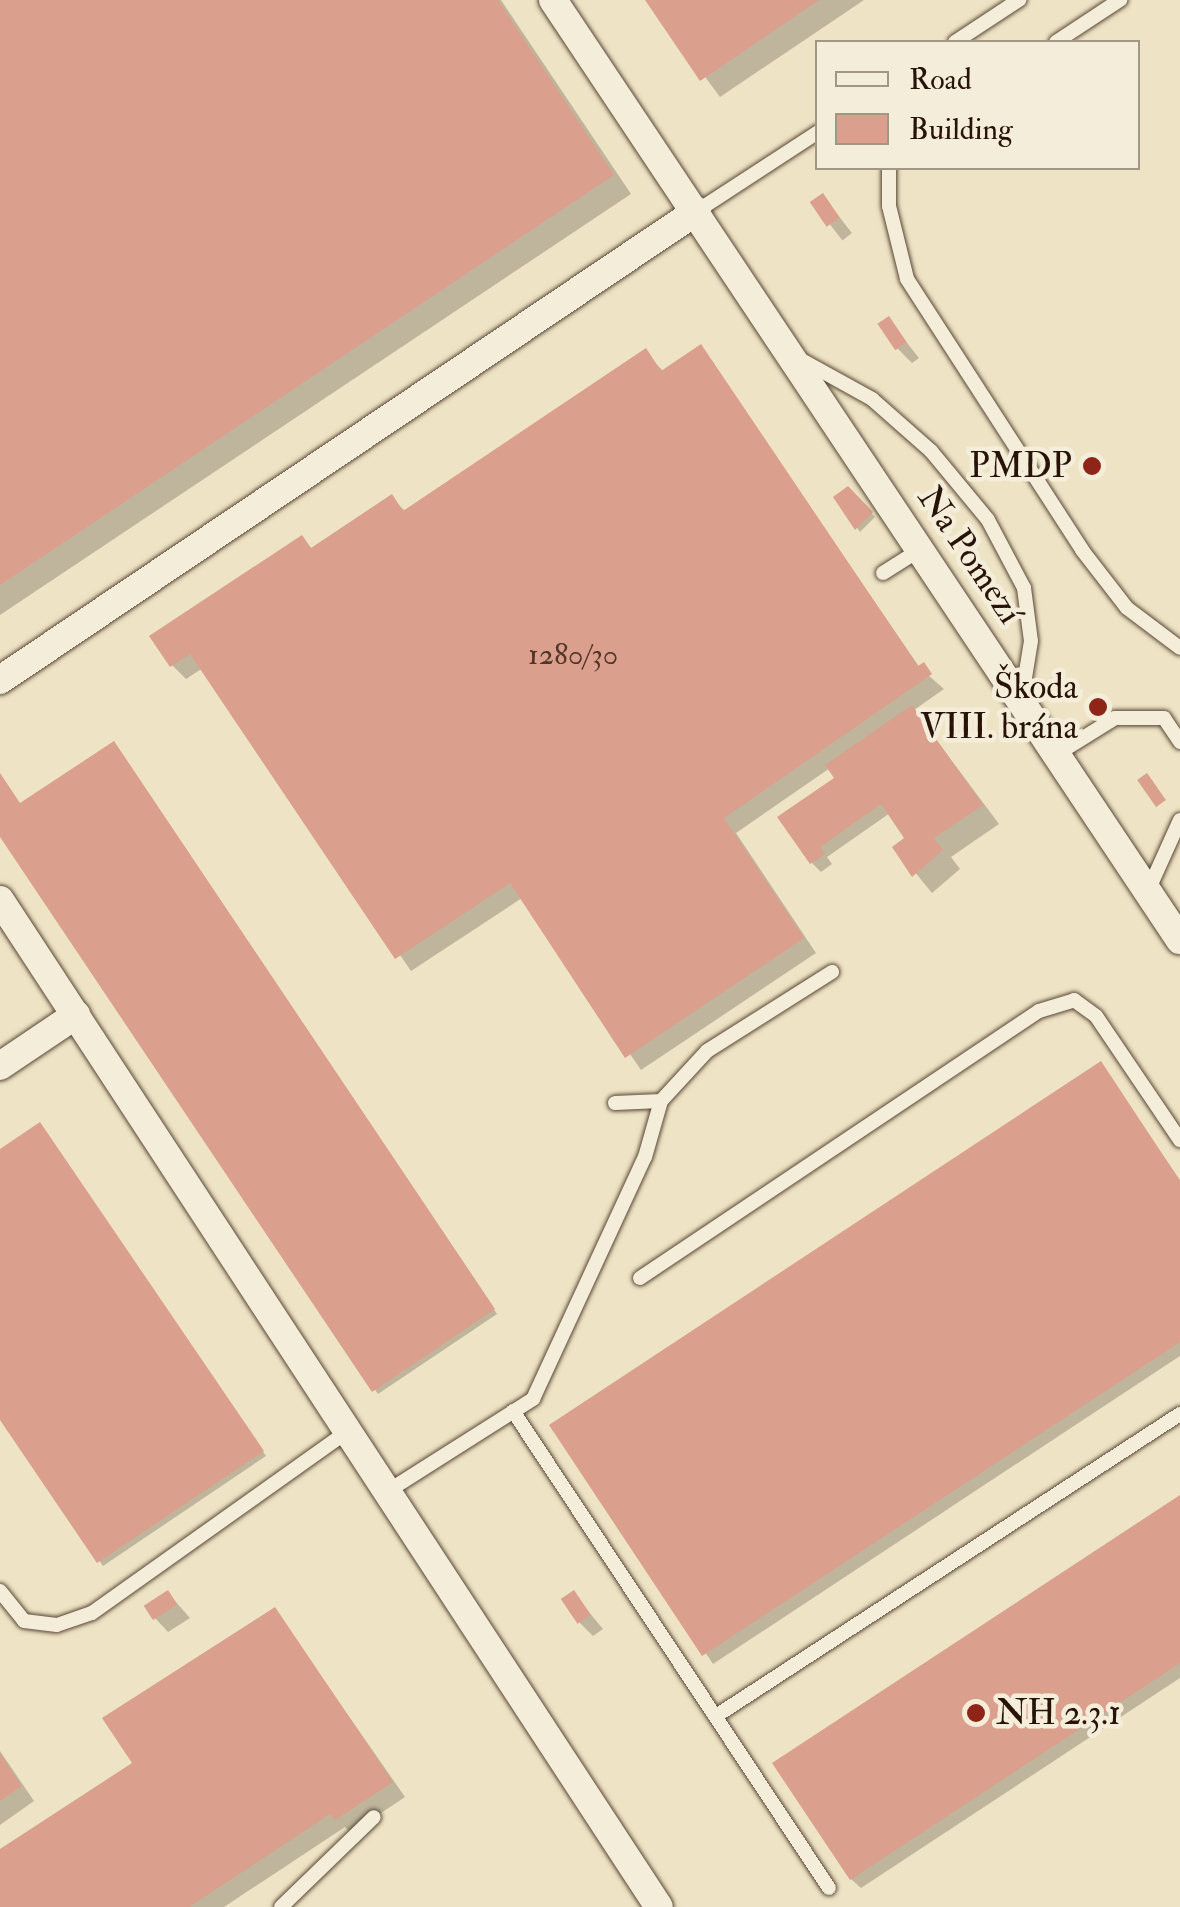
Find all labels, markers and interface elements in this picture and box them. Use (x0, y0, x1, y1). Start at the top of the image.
legend (815, 40, 1140, 170)
text: Road (909, 61, 972, 98)
text: Building (909, 111, 1013, 148)
place label: PMDP (969, 445, 1072, 487)
marker: PMDP (1081, 455, 1103, 477)
street label: Na Pomezí (909, 478, 1031, 632)
house number: 1280/30 (528, 637, 618, 673)
place label: Škoda VIII. brána (920, 666, 1078, 748)
marker: Škoda VIII. brána (1087, 696, 1109, 718)
place label: NH 2.3.1 (996, 1692, 1121, 1734)
marker: NH 2.3.1 (965, 1702, 987, 1724)

